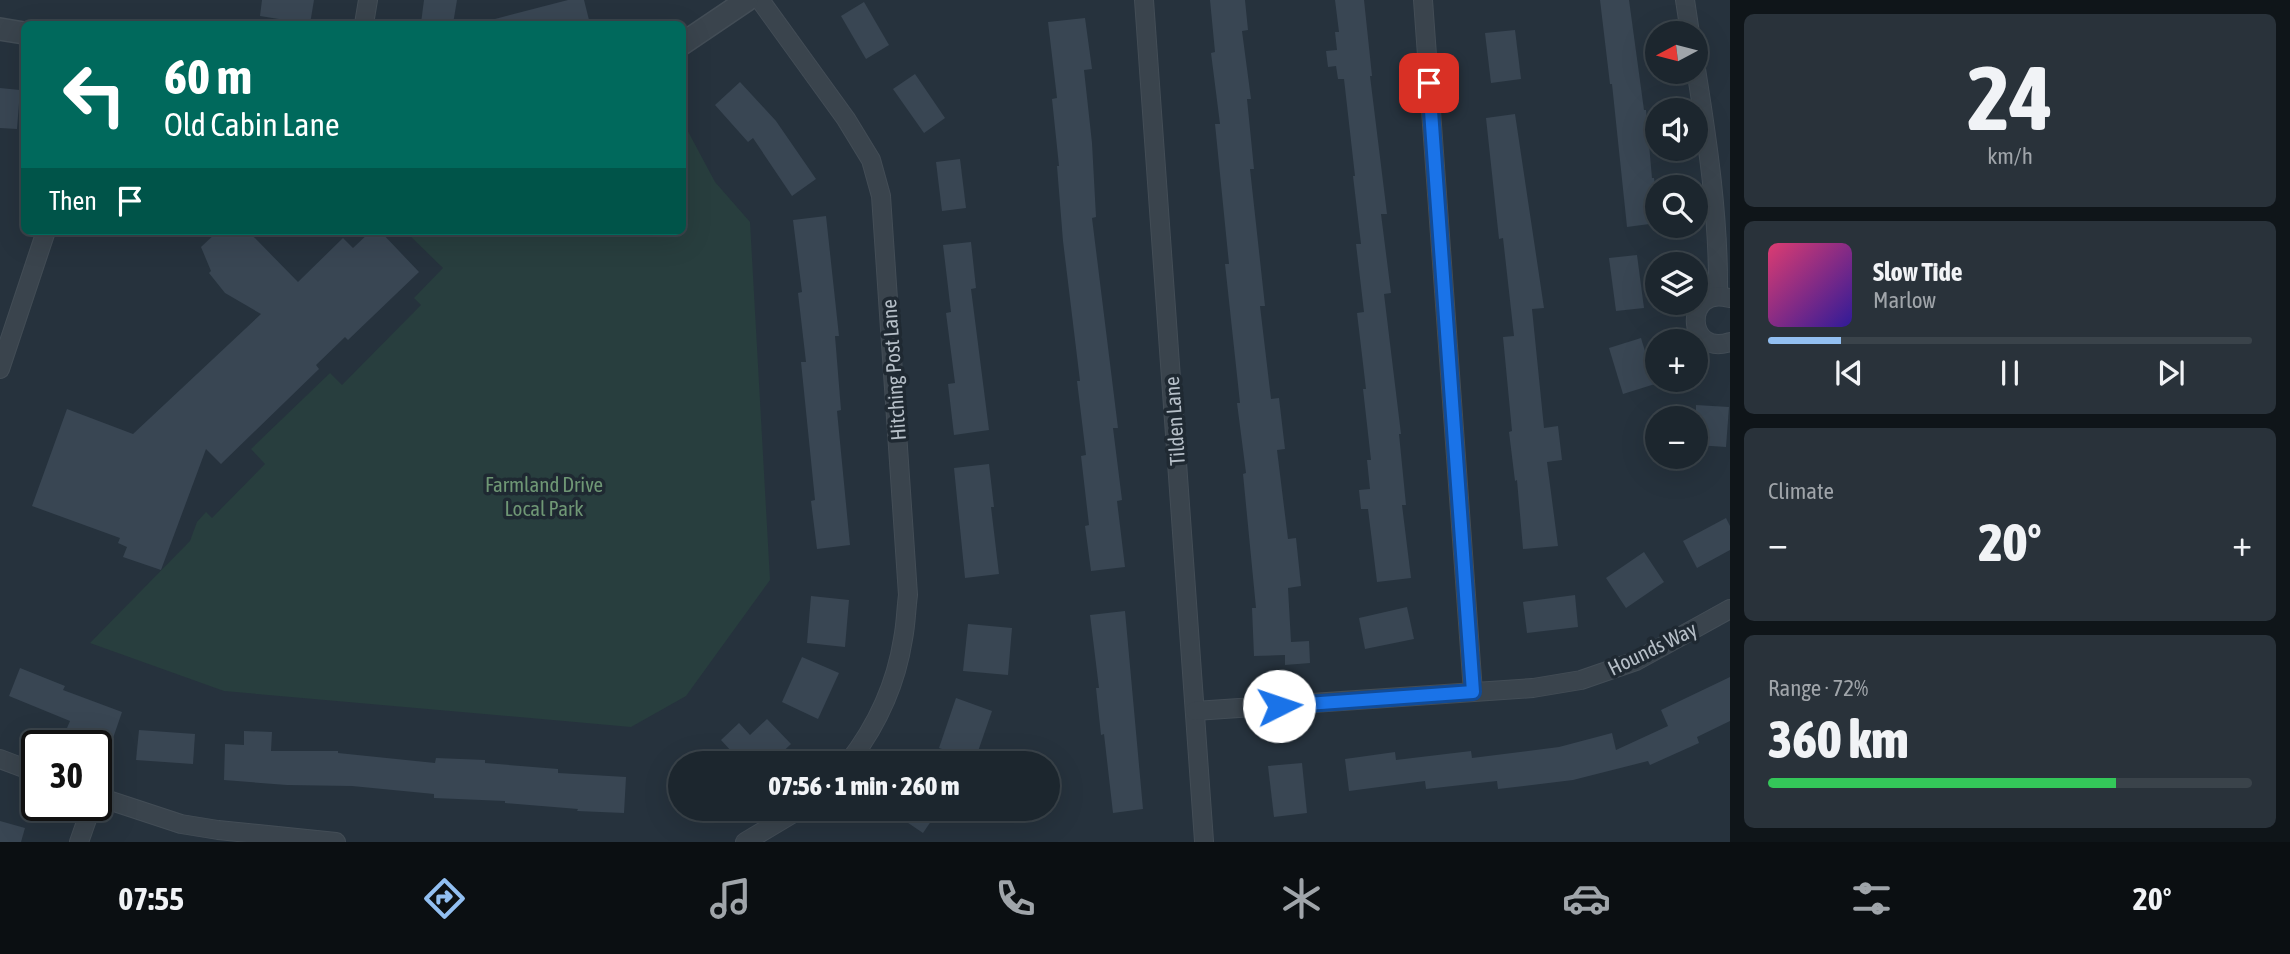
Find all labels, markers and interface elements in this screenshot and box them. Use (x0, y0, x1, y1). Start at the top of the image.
north arrow (1645, 21, 1708, 84)
map controls (1645, 21, 1708, 469)
text: 24 (1967, 45, 2053, 149)
text: 60 m (164, 48, 252, 104)
icon: left (49, 49, 140, 140)
pin (1399, 53, 1459, 113)
icon: arrive (1410, 64, 1448, 102)
button: sound (1645, 98, 1708, 161)
text: Old Cabin Lane (164, 106, 339, 143)
text: km/h (1987, 143, 2033, 169)
button: search (1645, 175, 1708, 238)
icon: arrive (111, 182, 149, 220)
text: Then (49, 186, 97, 216)
button: layers (1645, 252, 1708, 315)
text: Slow Tide (1873, 257, 1963, 287)
text: Marlow (1873, 287, 1936, 313)
street label: Hitching Post Lane (876, 299, 910, 441)
button: + (1645, 329, 1708, 392)
icon: previous (1830, 354, 1868, 392)
icon: pause (1991, 354, 2029, 392)
icon: next (2152, 354, 2190, 392)
street label: Tilden Lane (1159, 376, 1189, 466)
button: − (1645, 406, 1708, 469)
park label: Farmland Drive Local Park (485, 472, 603, 520)
text: Climate (1768, 478, 1834, 504)
text: 20° (1978, 512, 2042, 572)
text: − (1768, 521, 1788, 564)
text: + (2232, 521, 2252, 564)
street label: Hounds Way (1604, 616, 1701, 680)
position arrow (1242, 669, 1316, 743)
text: Range · 72% (1768, 675, 1868, 701)
text: 360 km (1768, 709, 1909, 769)
speed limit sign: 30 (21, 730, 112, 821)
text: 07:56 · 1 min · 260 m (769, 771, 959, 801)
icon: directions (420, 874, 469, 923)
icon: music (706, 874, 755, 923)
icon: phone (991, 874, 1040, 923)
icon: climate (1277, 874, 1326, 923)
icon: car (1562, 874, 1611, 923)
icon: filters (1847, 874, 1896, 923)
text: 07:55 (118, 880, 184, 917)
text: 20° (2133, 880, 2172, 917)

